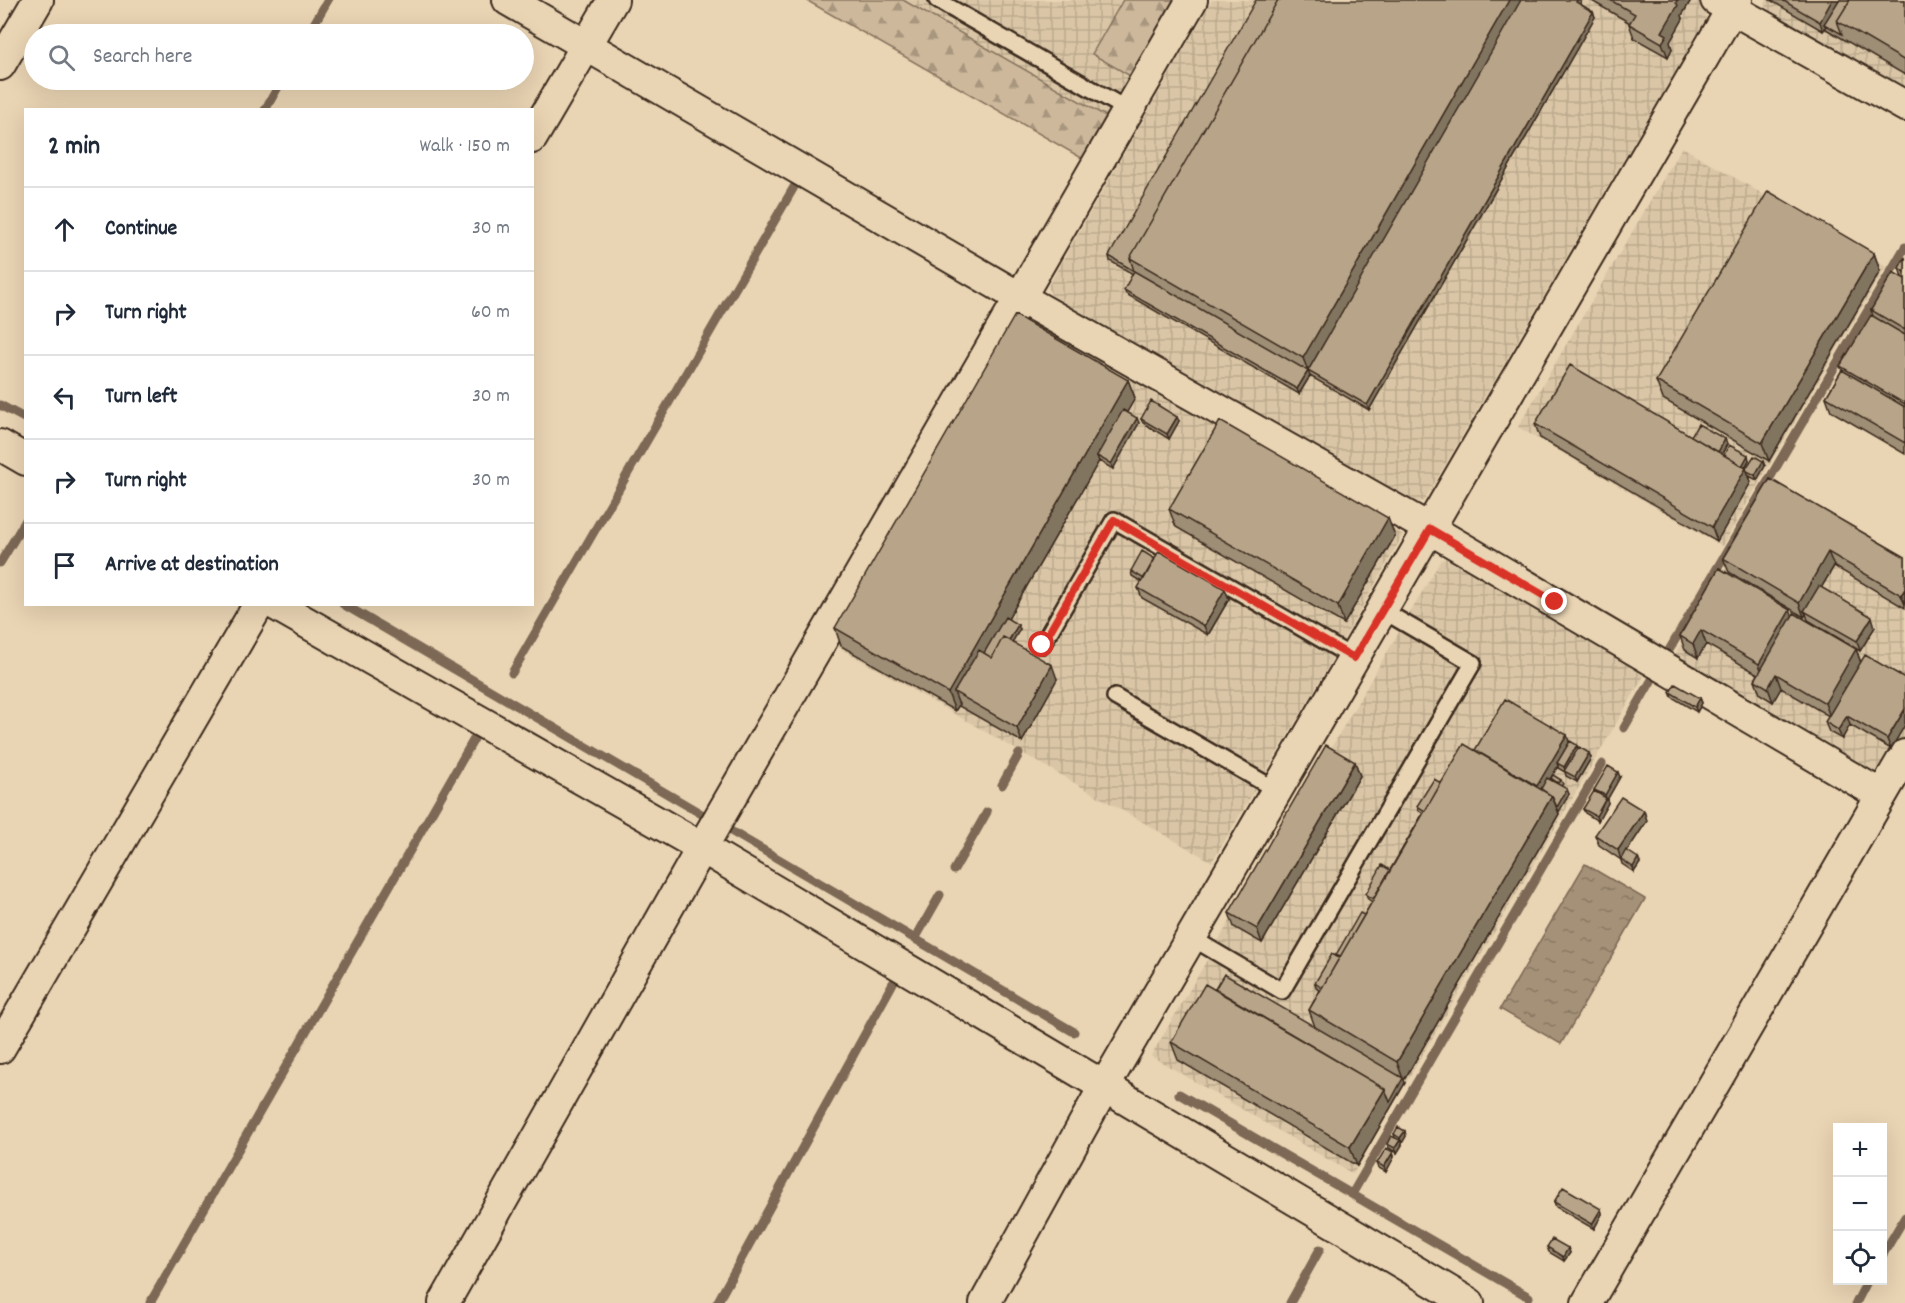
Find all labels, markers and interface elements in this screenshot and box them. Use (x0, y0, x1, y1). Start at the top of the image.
search box (24, 24, 534, 90)
icon: search (45, 41, 78, 74)
text: Search here (93, 42, 192, 73)
text: 2 min (48, 129, 100, 166)
text: Walk · 150 m (420, 133, 510, 161)
icon: ahead (48, 213, 81, 246)
text: Continue (105, 214, 177, 245)
text: 30 m (472, 215, 510, 243)
icon: right (48, 297, 81, 330)
text: Turn right (105, 298, 187, 329)
text: 60 m (471, 299, 510, 327)
icon: left (48, 381, 81, 414)
text: Turn left (105, 382, 177, 413)
text: 30 m (472, 383, 510, 411)
icon: right (48, 465, 81, 498)
text: Turn right (105, 466, 187, 497)
text: 30 m (472, 467, 510, 495)
icon: arrive (48, 549, 81, 582)
text: Arrive at destination (105, 550, 279, 581)
route end (1541, 588, 1567, 614)
route start (1028, 631, 1054, 657)
map controls (1833, 1123, 1887, 1285)
button: + (1833, 1123, 1887, 1177)
button: − (1833, 1177, 1887, 1231)
button: locate (1833, 1231, 1887, 1285)

